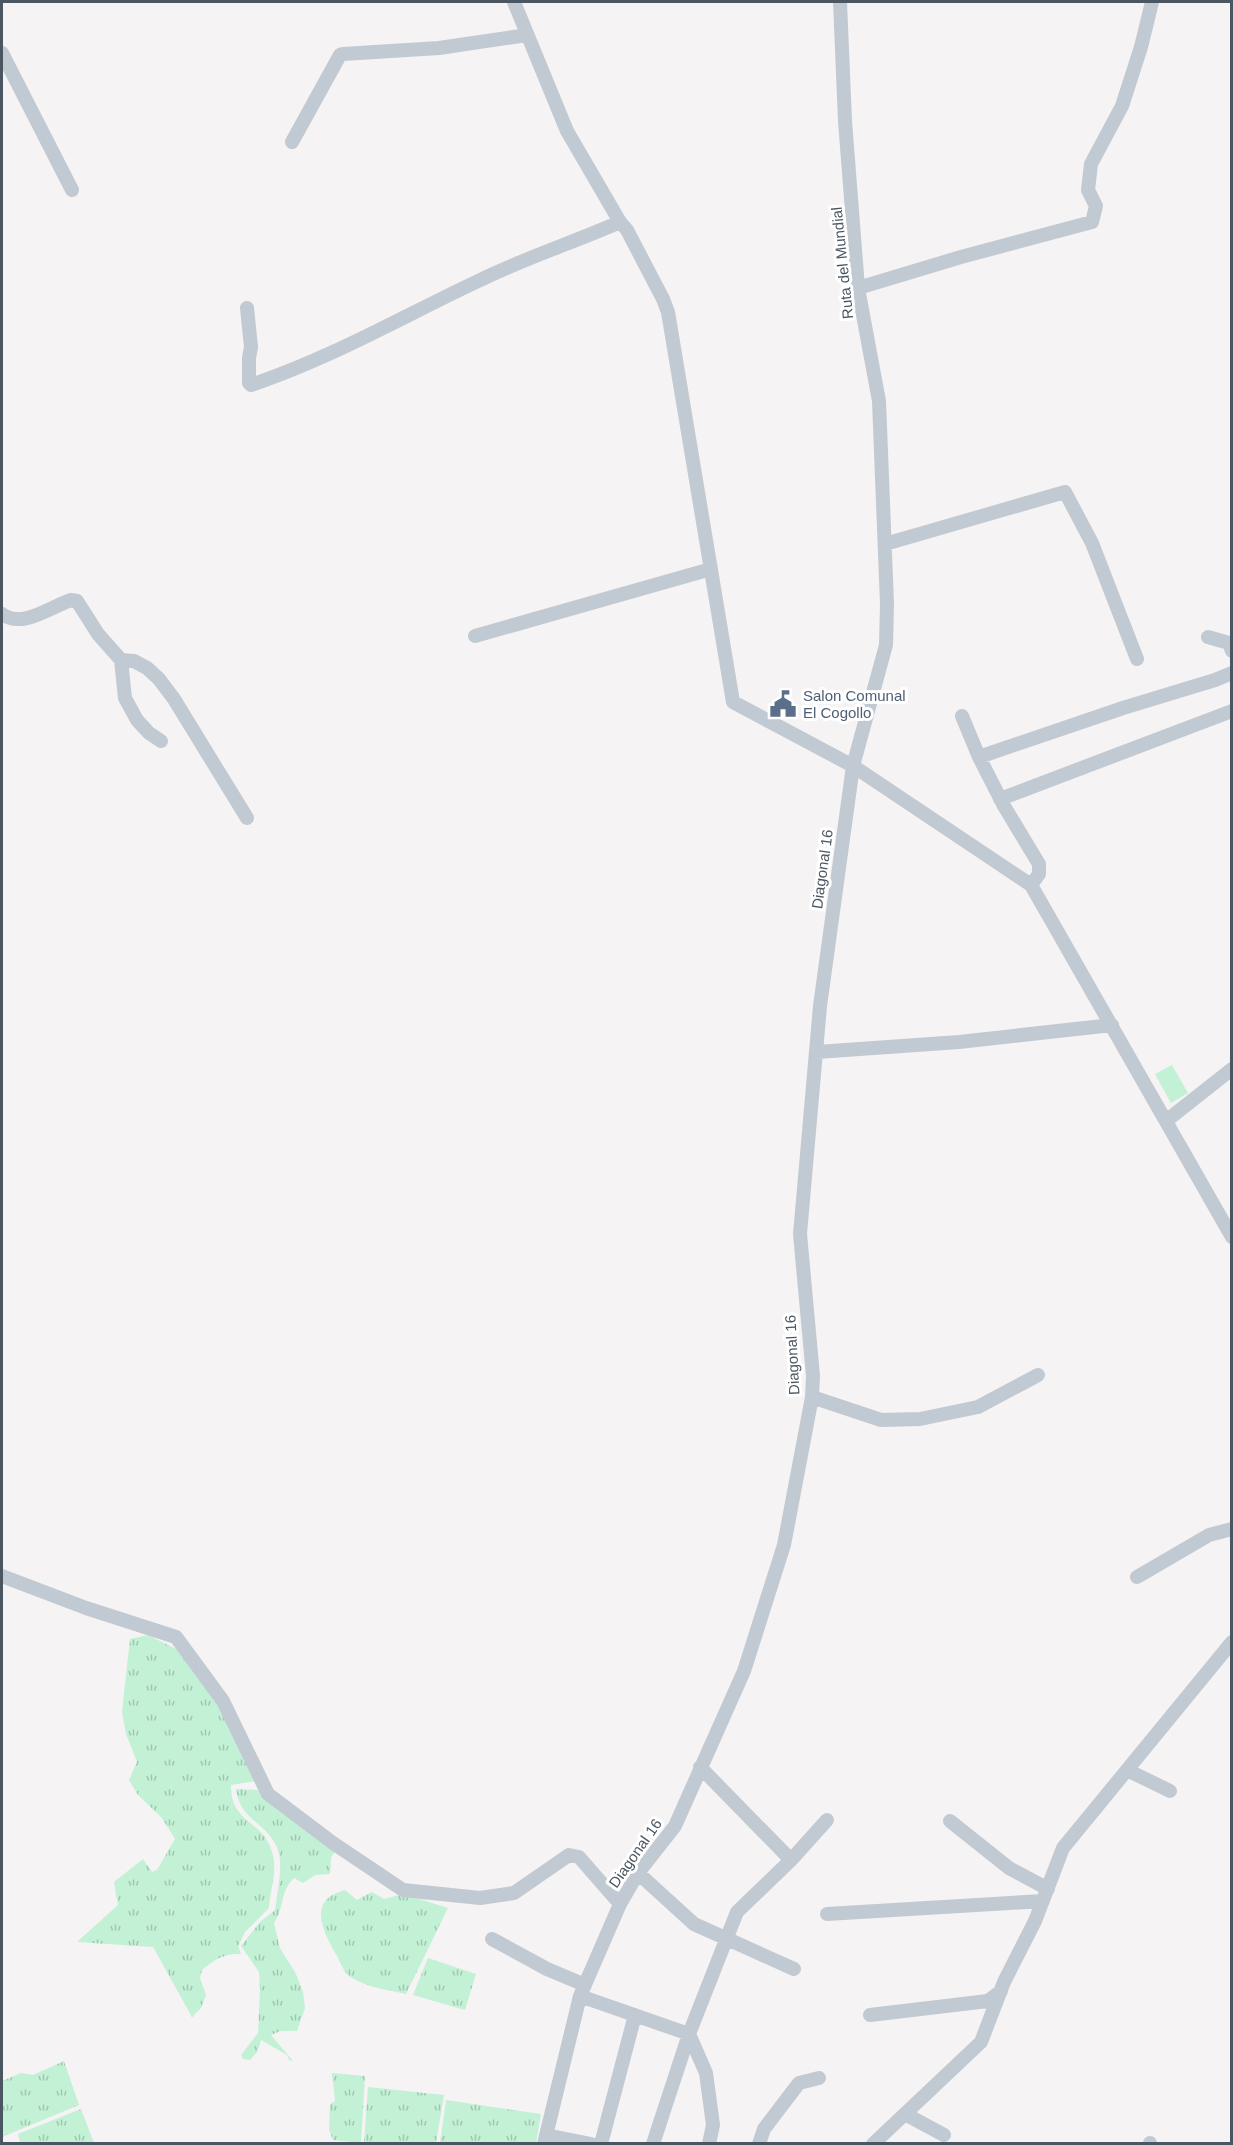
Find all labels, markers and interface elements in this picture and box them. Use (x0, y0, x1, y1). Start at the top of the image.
street label: Ruta del Mundial (828, 206, 856, 320)
place label: Salon Comunal El Cogollo (803, 687, 906, 721)
public building icon: Salon Comunal El Cogollo (768, 689, 798, 719)
street label: Diagonal 16 (808, 828, 836, 910)
street label: Diagonal 16 (781, 1315, 803, 1395)
street label: Diagonal 16 (605, 1815, 665, 1891)

